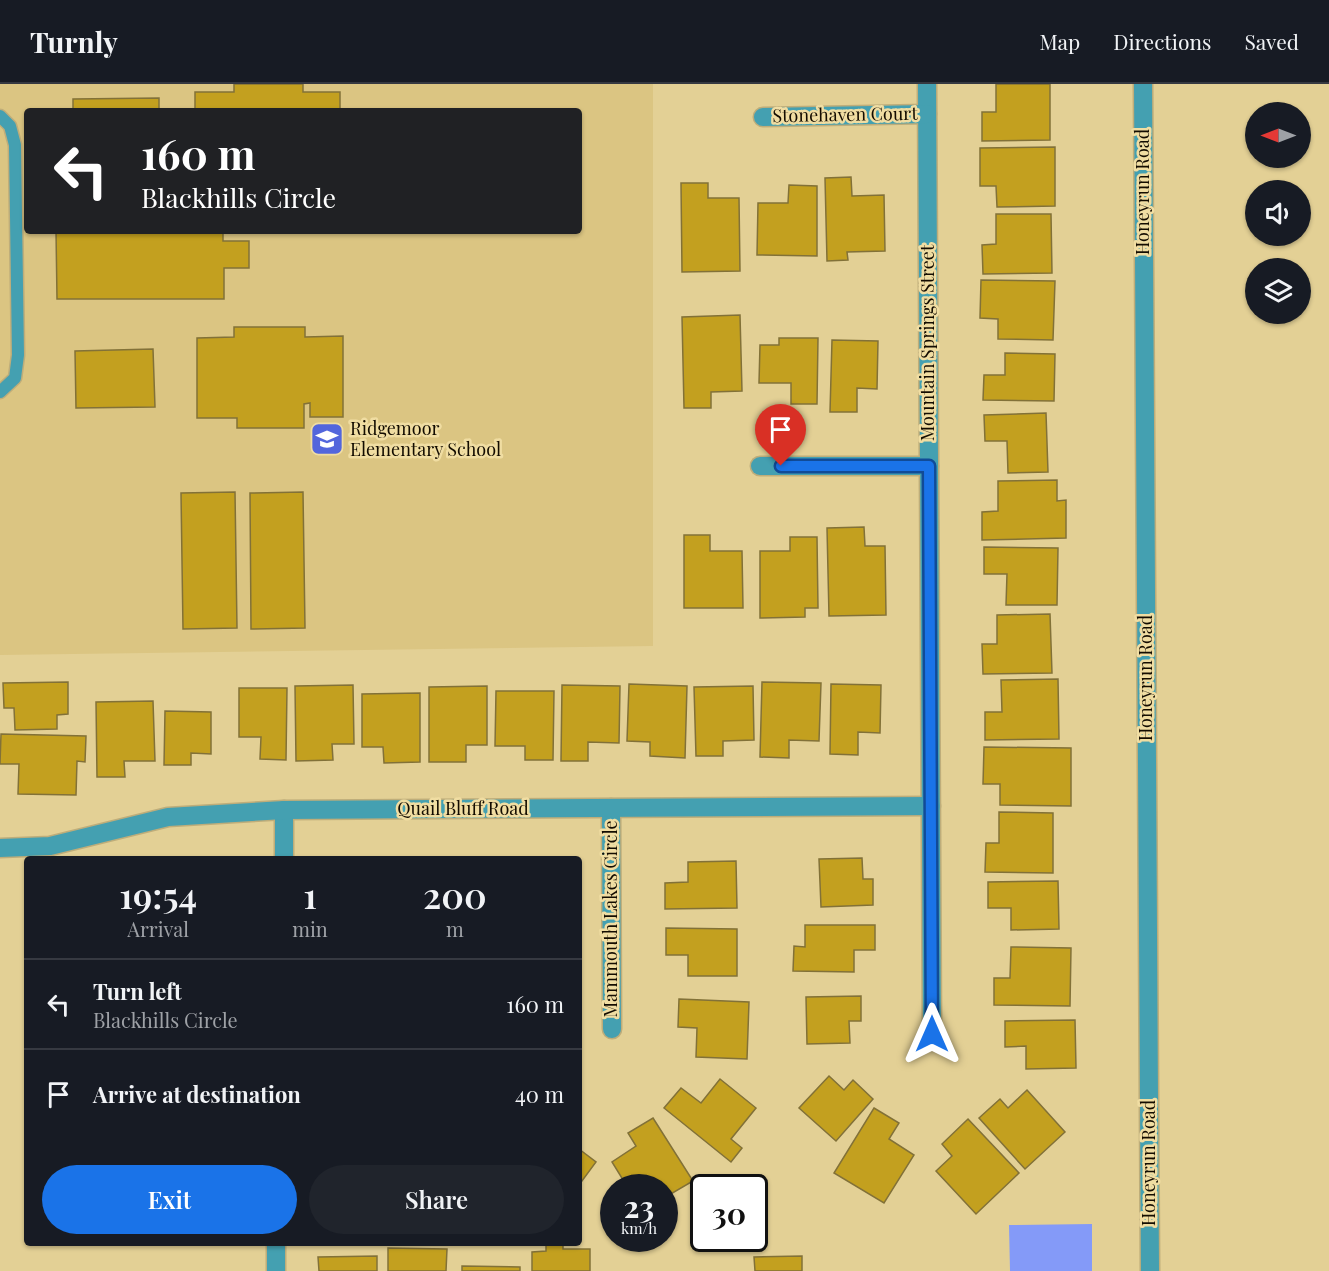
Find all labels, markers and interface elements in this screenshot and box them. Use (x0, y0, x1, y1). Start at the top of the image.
text: Turnly (30, 23, 118, 60)
text: Map (1039, 27, 1080, 55)
text: Directions (1113, 27, 1211, 55)
text: Saved (1244, 27, 1299, 55)
street label: Stonehaven Court (772, 101, 918, 127)
north arrow (1245, 102, 1311, 168)
map controls (1245, 102, 1311, 324)
text: 160 m (141, 125, 256, 181)
street label: Honeyrun Road (1130, 128, 1154, 255)
icon: left (42, 132, 120, 210)
text: Blackhills Circle (141, 179, 336, 215)
button: sound (1245, 180, 1311, 246)
street label: Mountain Springs Street (915, 244, 939, 441)
button: layers (1245, 258, 1311, 324)
pin (755, 404, 806, 466)
icon: arrive (764, 413, 797, 446)
place label: Ridgemoor Elementary School (350, 416, 501, 461)
school or university icon: Ridgemoor Elementary School (309, 421, 345, 457)
street label: Honeyrun Road (1133, 614, 1157, 741)
street label: Quail Bluff Road (397, 796, 529, 820)
street label: Mammouth Lakes Circle (598, 821, 622, 1018)
text: 19:54 (119, 870, 197, 918)
text: 1 (303, 870, 317, 918)
text: 200 (423, 870, 487, 918)
text: Arrival (127, 915, 189, 942)
text: min (292, 915, 328, 942)
text: m (446, 915, 464, 942)
text: Turn left (93, 976, 182, 1006)
icon: left (42, 988, 75, 1021)
text: 160 m (506, 989, 564, 1019)
position arrow (900, 1002, 964, 1066)
text: Blackhills Circle (93, 1006, 238, 1033)
icon: arrive (42, 1078, 75, 1111)
text: Arrive at destination (93, 1079, 301, 1109)
text: 40 m (515, 1079, 564, 1109)
street label: Honeyrun Road (1136, 1099, 1160, 1226)
button: Exit (42, 1165, 297, 1234)
button: Share (309, 1165, 564, 1234)
speed limit sign: 30 (690, 1174, 768, 1252)
text: 23 (624, 1186, 654, 1226)
text: km/h (621, 1218, 657, 1238)

